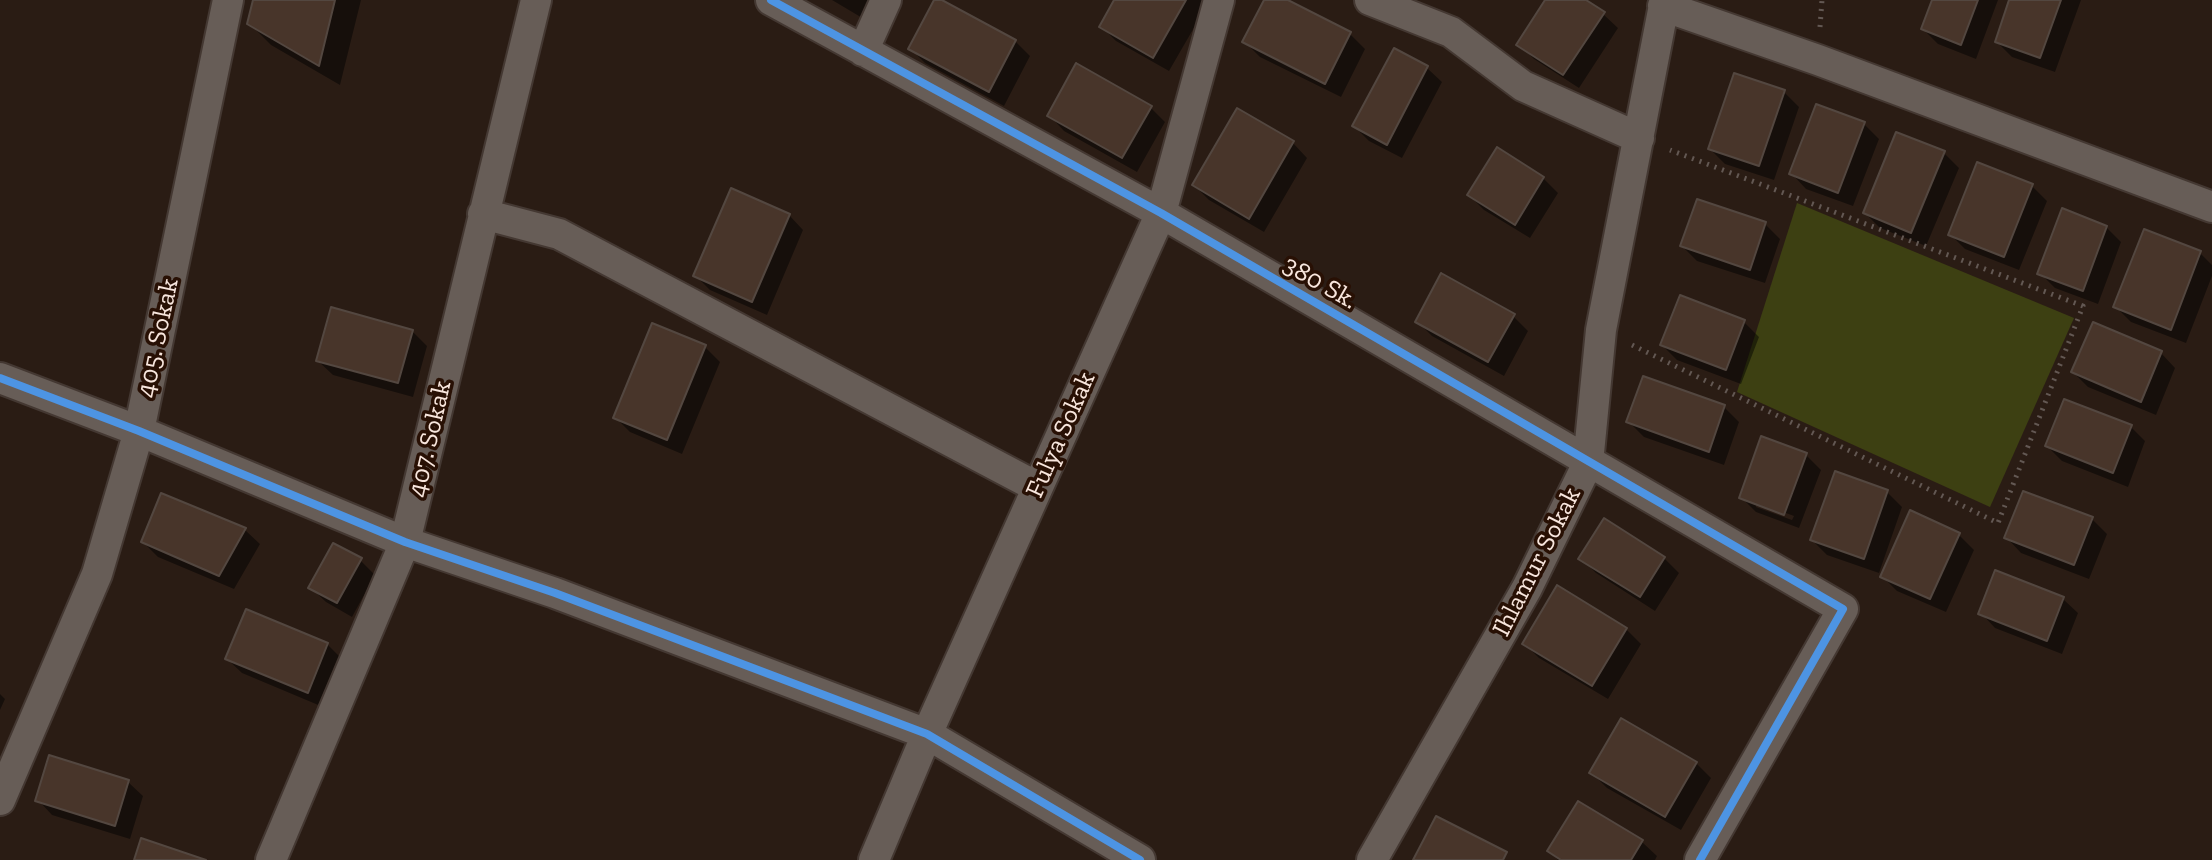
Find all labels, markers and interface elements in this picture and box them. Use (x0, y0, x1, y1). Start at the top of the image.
street label: 380 Sk. (1277, 249, 1363, 317)
street label: 405. Sokak (130, 276, 186, 400)
street label: Fulya Sokak (1019, 367, 1103, 503)
street label: 407. Sokak (402, 378, 458, 500)
street label: Ihlamur Sokak (1486, 482, 1588, 642)

